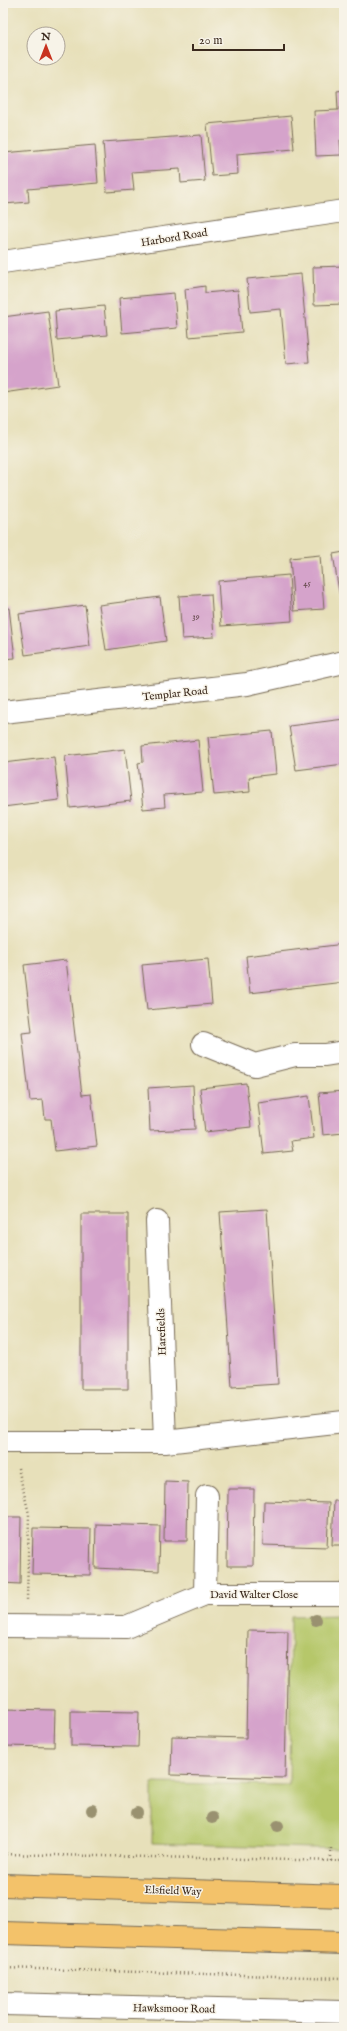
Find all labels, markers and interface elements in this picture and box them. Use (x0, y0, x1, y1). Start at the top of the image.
north arrow (26, 26, 66, 66)
scale bar (193, 26, 284, 52)
text: N (40, 30, 51, 44)
text: 20 m (199, 33, 222, 48)
street label: Harbord Road (140, 226, 209, 250)
house number: 45 (303, 578, 312, 589)
house number: 39 (192, 611, 200, 622)
street label: Templar Road (142, 684, 209, 704)
street label: Harefields (154, 1308, 170, 1356)
street label: David Walter Close (210, 1588, 298, 1602)
street label: Elsfield Way (144, 1883, 202, 1899)
street label: Hawksmoor Road (133, 2001, 215, 2017)

